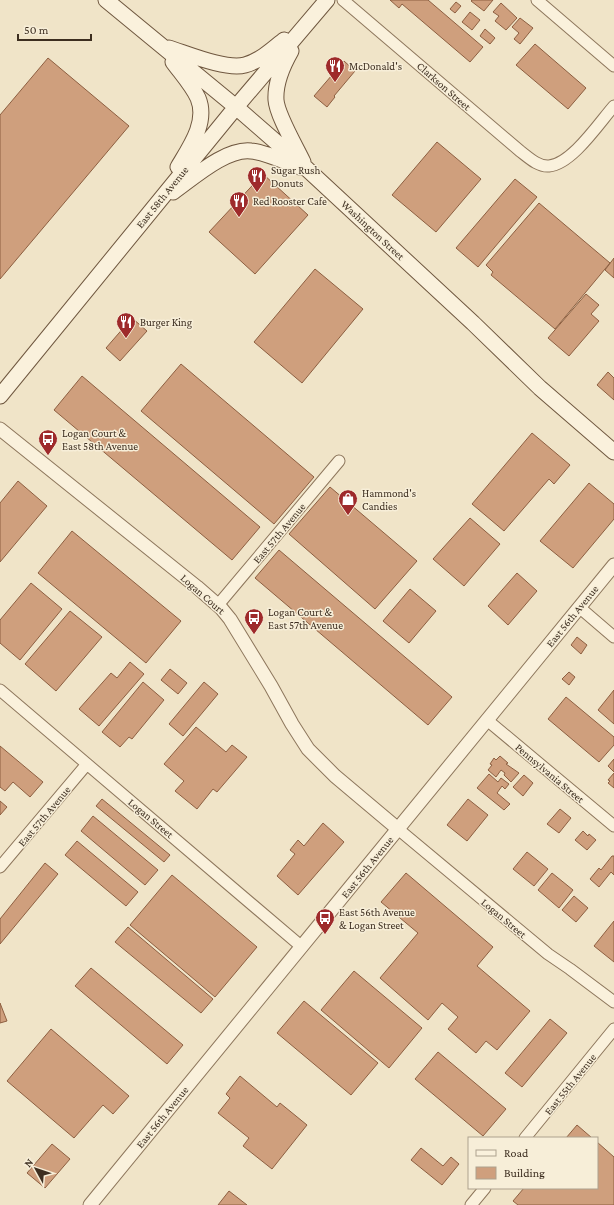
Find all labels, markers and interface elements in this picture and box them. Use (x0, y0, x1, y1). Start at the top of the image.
scale bar (18, 16, 91, 42)
text: 50 m (24, 23, 49, 37)
restaurant icon: McDonald's (324, 55, 346, 83)
street label: Clarkson Street (415, 59, 473, 113)
place label: McDonald's (349, 60, 402, 72)
street label: East 58th Avenue (133, 164, 191, 230)
place label: Sugar Rush Donuts (271, 164, 320, 189)
restaurant icon: Sugar Rush Donuts (246, 165, 268, 193)
restaurant icon: Red Rooster Cafe (228, 190, 250, 218)
place label: Red Rooster Cafe (253, 195, 327, 207)
street label: Washington Street (338, 198, 407, 263)
restaurant icon: Burger King (115, 311, 137, 339)
place label: Burger King (140, 316, 193, 329)
place label: Logan Court & East 58th Avenue (62, 427, 138, 452)
bus stop icon: Logan Court & East 58th Avenue (37, 428, 59, 456)
place label: Hammond's Candies (362, 487, 416, 512)
shop icon: Hammond's Candies (337, 488, 359, 516)
street label: East 57th Avenue (250, 500, 308, 566)
street label: Logan Court (178, 572, 228, 617)
street label: East 56th Avenue (543, 583, 601, 649)
place label: Logan Court & East 57th Avenue (268, 606, 343, 631)
bus stop icon: Logan Court & East 57th Avenue (243, 607, 265, 635)
street label: Pennsylvania Street (513, 741, 587, 806)
street label: East 57th Avenue (15, 783, 73, 849)
street label: Logan Street (125, 796, 176, 841)
street label: East 56th Avenue (338, 834, 396, 900)
street label: Logan Street (478, 896, 529, 941)
place label: East 56th Avenue & Logan Street (339, 906, 415, 932)
bus stop icon: East 56th Avenue & Logan Street (314, 907, 336, 935)
street label: East 55th Avenue (542, 1051, 598, 1117)
street label: East 56th Avenue (133, 1084, 191, 1150)
legend (468, 1137, 598, 1189)
text: Road (504, 1146, 529, 1160)
north arrow (16, 1149, 56, 1189)
text: N (21, 1155, 36, 1169)
text: Building (504, 1166, 545, 1180)

